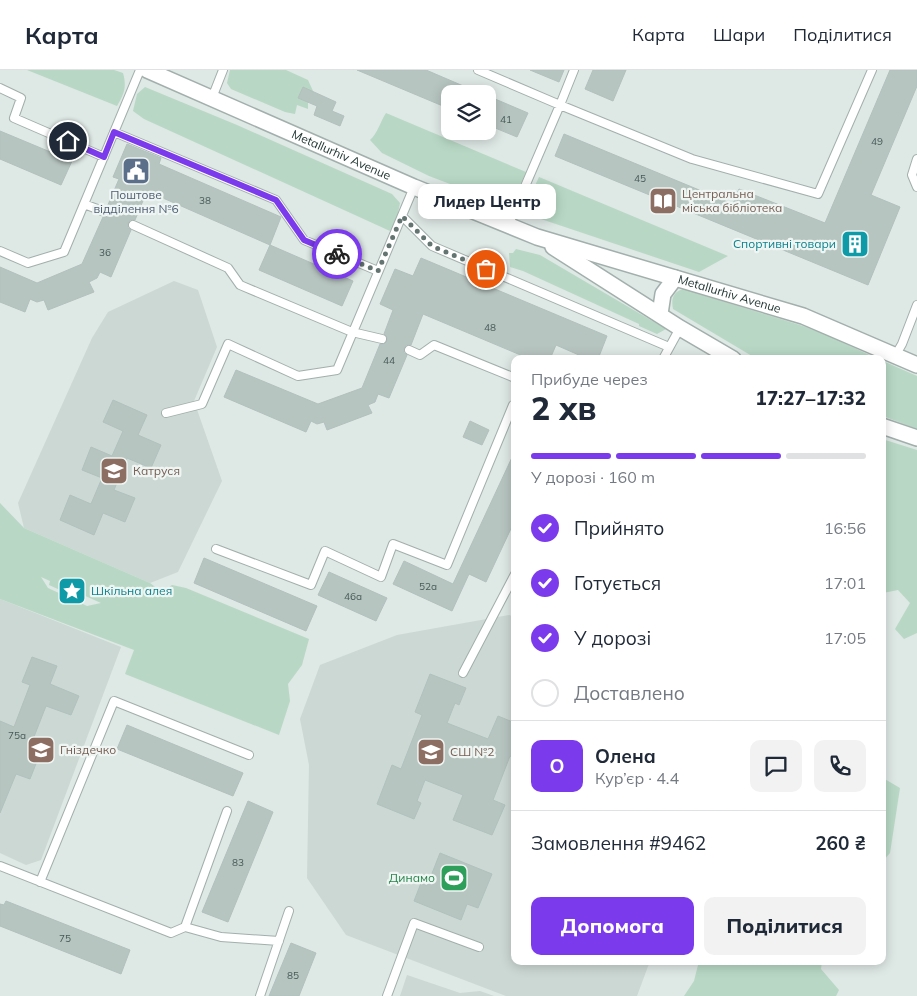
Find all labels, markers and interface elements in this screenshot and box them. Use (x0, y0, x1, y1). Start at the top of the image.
text: Карта (25, 20, 99, 50)
text: Карта (632, 23, 685, 46)
text: Шари (713, 23, 765, 46)
text: Поділитися (793, 23, 892, 46)
map controls (441, 85, 496, 140)
button: layers (441, 85, 496, 140)
house number: 41 (500, 113, 512, 126)
pin (47, 120, 89, 162)
street label: Metallurhiv Avenue (290, 126, 393, 183)
icon: home (54, 127, 82, 155)
house number: 49 (871, 135, 883, 148)
public building icon: Поштове відділення №6 (121, 156, 151, 186)
house number: 45 (634, 172, 646, 185)
callout: Лидер Центр (417, 184, 555, 219)
library icon: Центральна міська бібліотека (648, 186, 678, 216)
place label: Центральна міська бібліотека (682, 186, 782, 215)
place label: Поштове відділення №6 (93, 187, 179, 216)
text: Лидер Центр (433, 191, 541, 211)
house number: 38 (199, 194, 211, 207)
courier (312, 229, 362, 279)
building icon: Спортивні товари (840, 229, 870, 259)
place label: Спортивні товари (733, 236, 836, 251)
icon: bike (323, 240, 351, 268)
house number: 36 (99, 246, 111, 259)
pin (465, 248, 507, 290)
icon: bag (472, 255, 500, 283)
street label: Metallurhiv Avenue (676, 271, 783, 316)
house number: 48 (484, 321, 496, 334)
house number: 44 (383, 354, 395, 367)
text: Прибуде через (531, 369, 648, 389)
text: 17:27–17:32 (755, 386, 866, 410)
text: 2 хв (531, 388, 596, 428)
school or university icon: Катруся (99, 456, 129, 486)
place label: Катруся (133, 463, 180, 478)
text: У дорозі · 160 m (531, 467, 655, 487)
icon: check (531, 514, 559, 542)
text: Прийнято (574, 516, 664, 540)
text: 16:56 (824, 518, 866, 538)
icon: check (531, 569, 559, 597)
text: Готується (574, 571, 661, 595)
text: 17:01 (824, 573, 866, 593)
place icon: Шкільна алея (57, 576, 87, 606)
house number: 52а (419, 580, 437, 593)
place label: Шкільна алея (91, 583, 172, 598)
house number: 46а (344, 590, 362, 603)
icon: check (531, 624, 559, 652)
text: У дорозі (574, 626, 651, 650)
text: 17:05 (824, 628, 866, 648)
text: Доставлено (574, 681, 685, 705)
house number: 75а (8, 729, 26, 742)
school or university icon: Гніздечко (26, 735, 56, 765)
school or university icon: СШ №2 (416, 737, 446, 767)
button: chat (750, 740, 802, 792)
button: phone (814, 740, 866, 792)
place label: Гніздечко (60, 742, 116, 757)
place label: СШ №2 (450, 744, 495, 759)
text: Олена (595, 744, 656, 768)
text: О (550, 754, 564, 778)
text: Кур’єр · 4.4 (595, 768, 679, 788)
text: Замовлення #9462 (531, 831, 706, 855)
text: 260 ₴ (815, 831, 866, 855)
house number: 83 (232, 856, 244, 869)
sports icon: Динамо (439, 863, 469, 893)
place label: Динамо (389, 870, 435, 885)
button: Допомога (531, 897, 694, 955)
button: Поділитися (704, 897, 866, 955)
house number: 75 (59, 932, 71, 945)
house number: 85 (287, 969, 299, 982)

